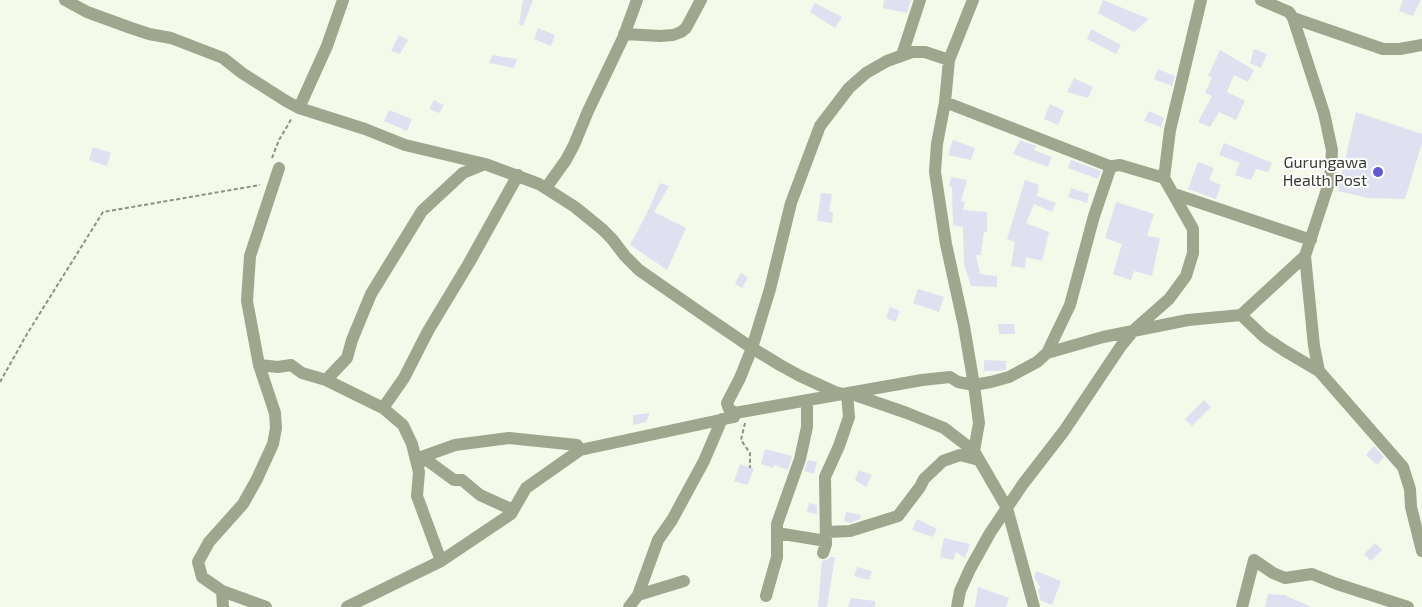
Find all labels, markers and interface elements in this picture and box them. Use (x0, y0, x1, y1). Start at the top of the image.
place label: Gurungawa Health Post (1283, 153, 1367, 191)
marker: Gurungawa Health Post (1371, 165, 1385, 179)

